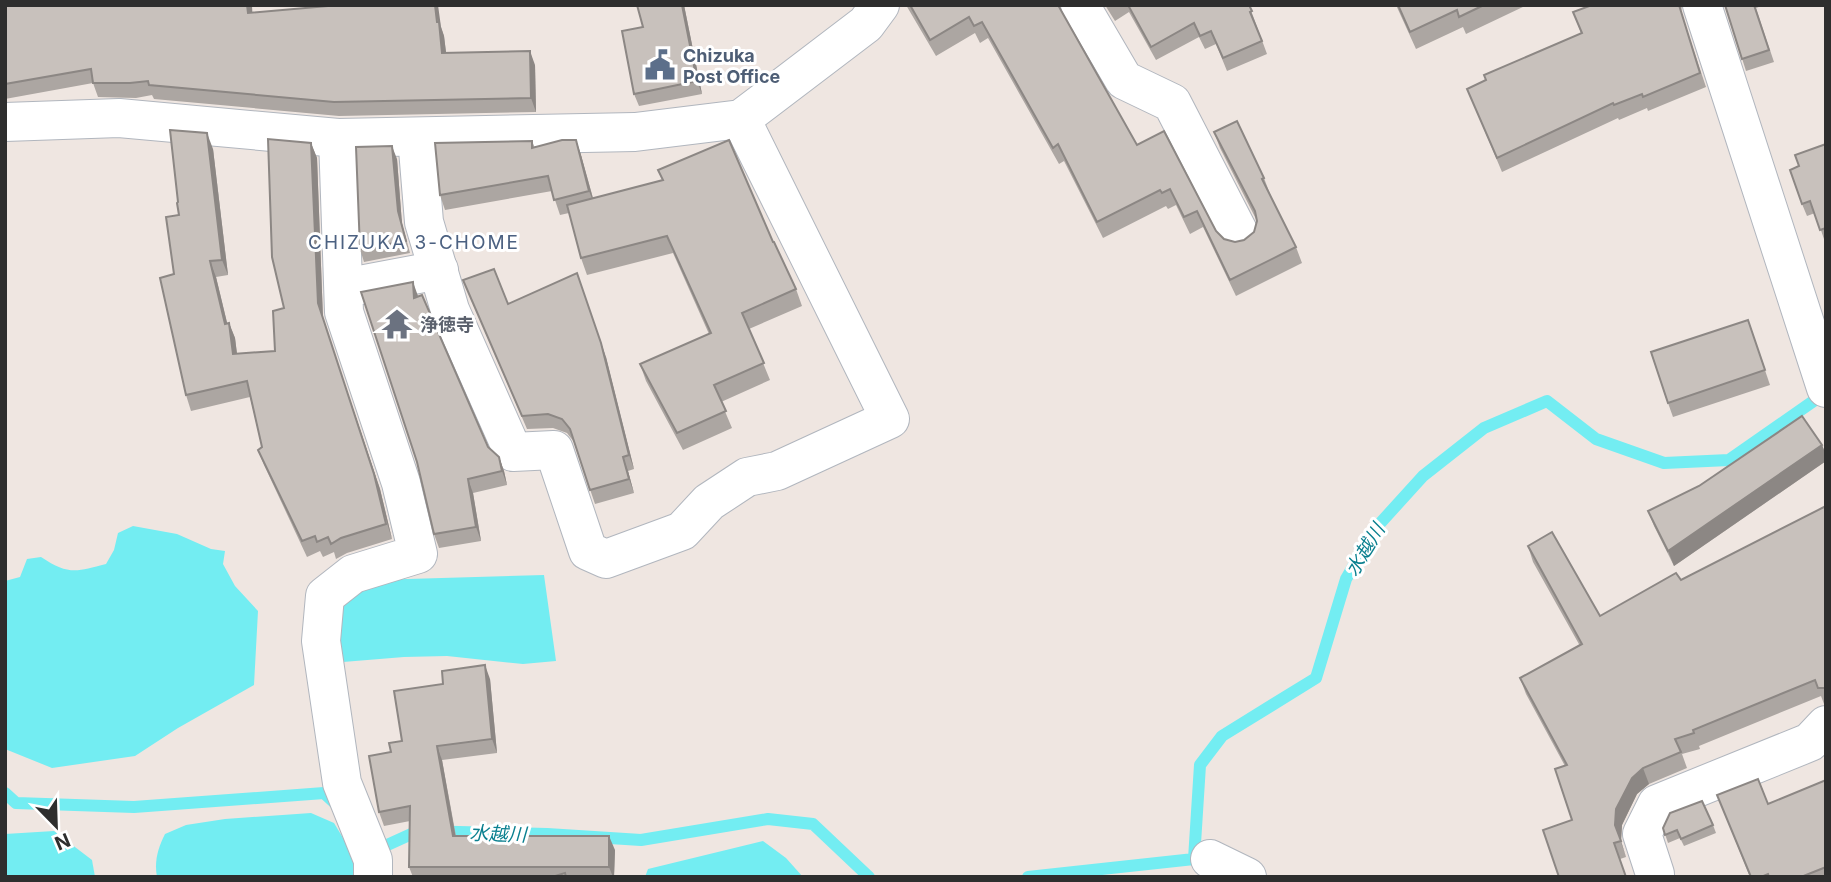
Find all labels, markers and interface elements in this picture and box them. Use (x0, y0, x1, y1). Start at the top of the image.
place label: Chizuka Post Office (683, 45, 781, 87)
public building icon: Chizuka Post Office (643, 48, 677, 82)
district label: CHIZUKA 3-CHOME (308, 231, 520, 254)
temple icon: 浄徳寺 (380, 307, 414, 341)
place label: 浄徳寺 (420, 314, 474, 335)
water label: 水越川 (1340, 518, 1391, 580)
north arrow (21, 791, 91, 861)
water label: 水越川 (469, 822, 529, 847)
text: N (51, 828, 74, 855)

